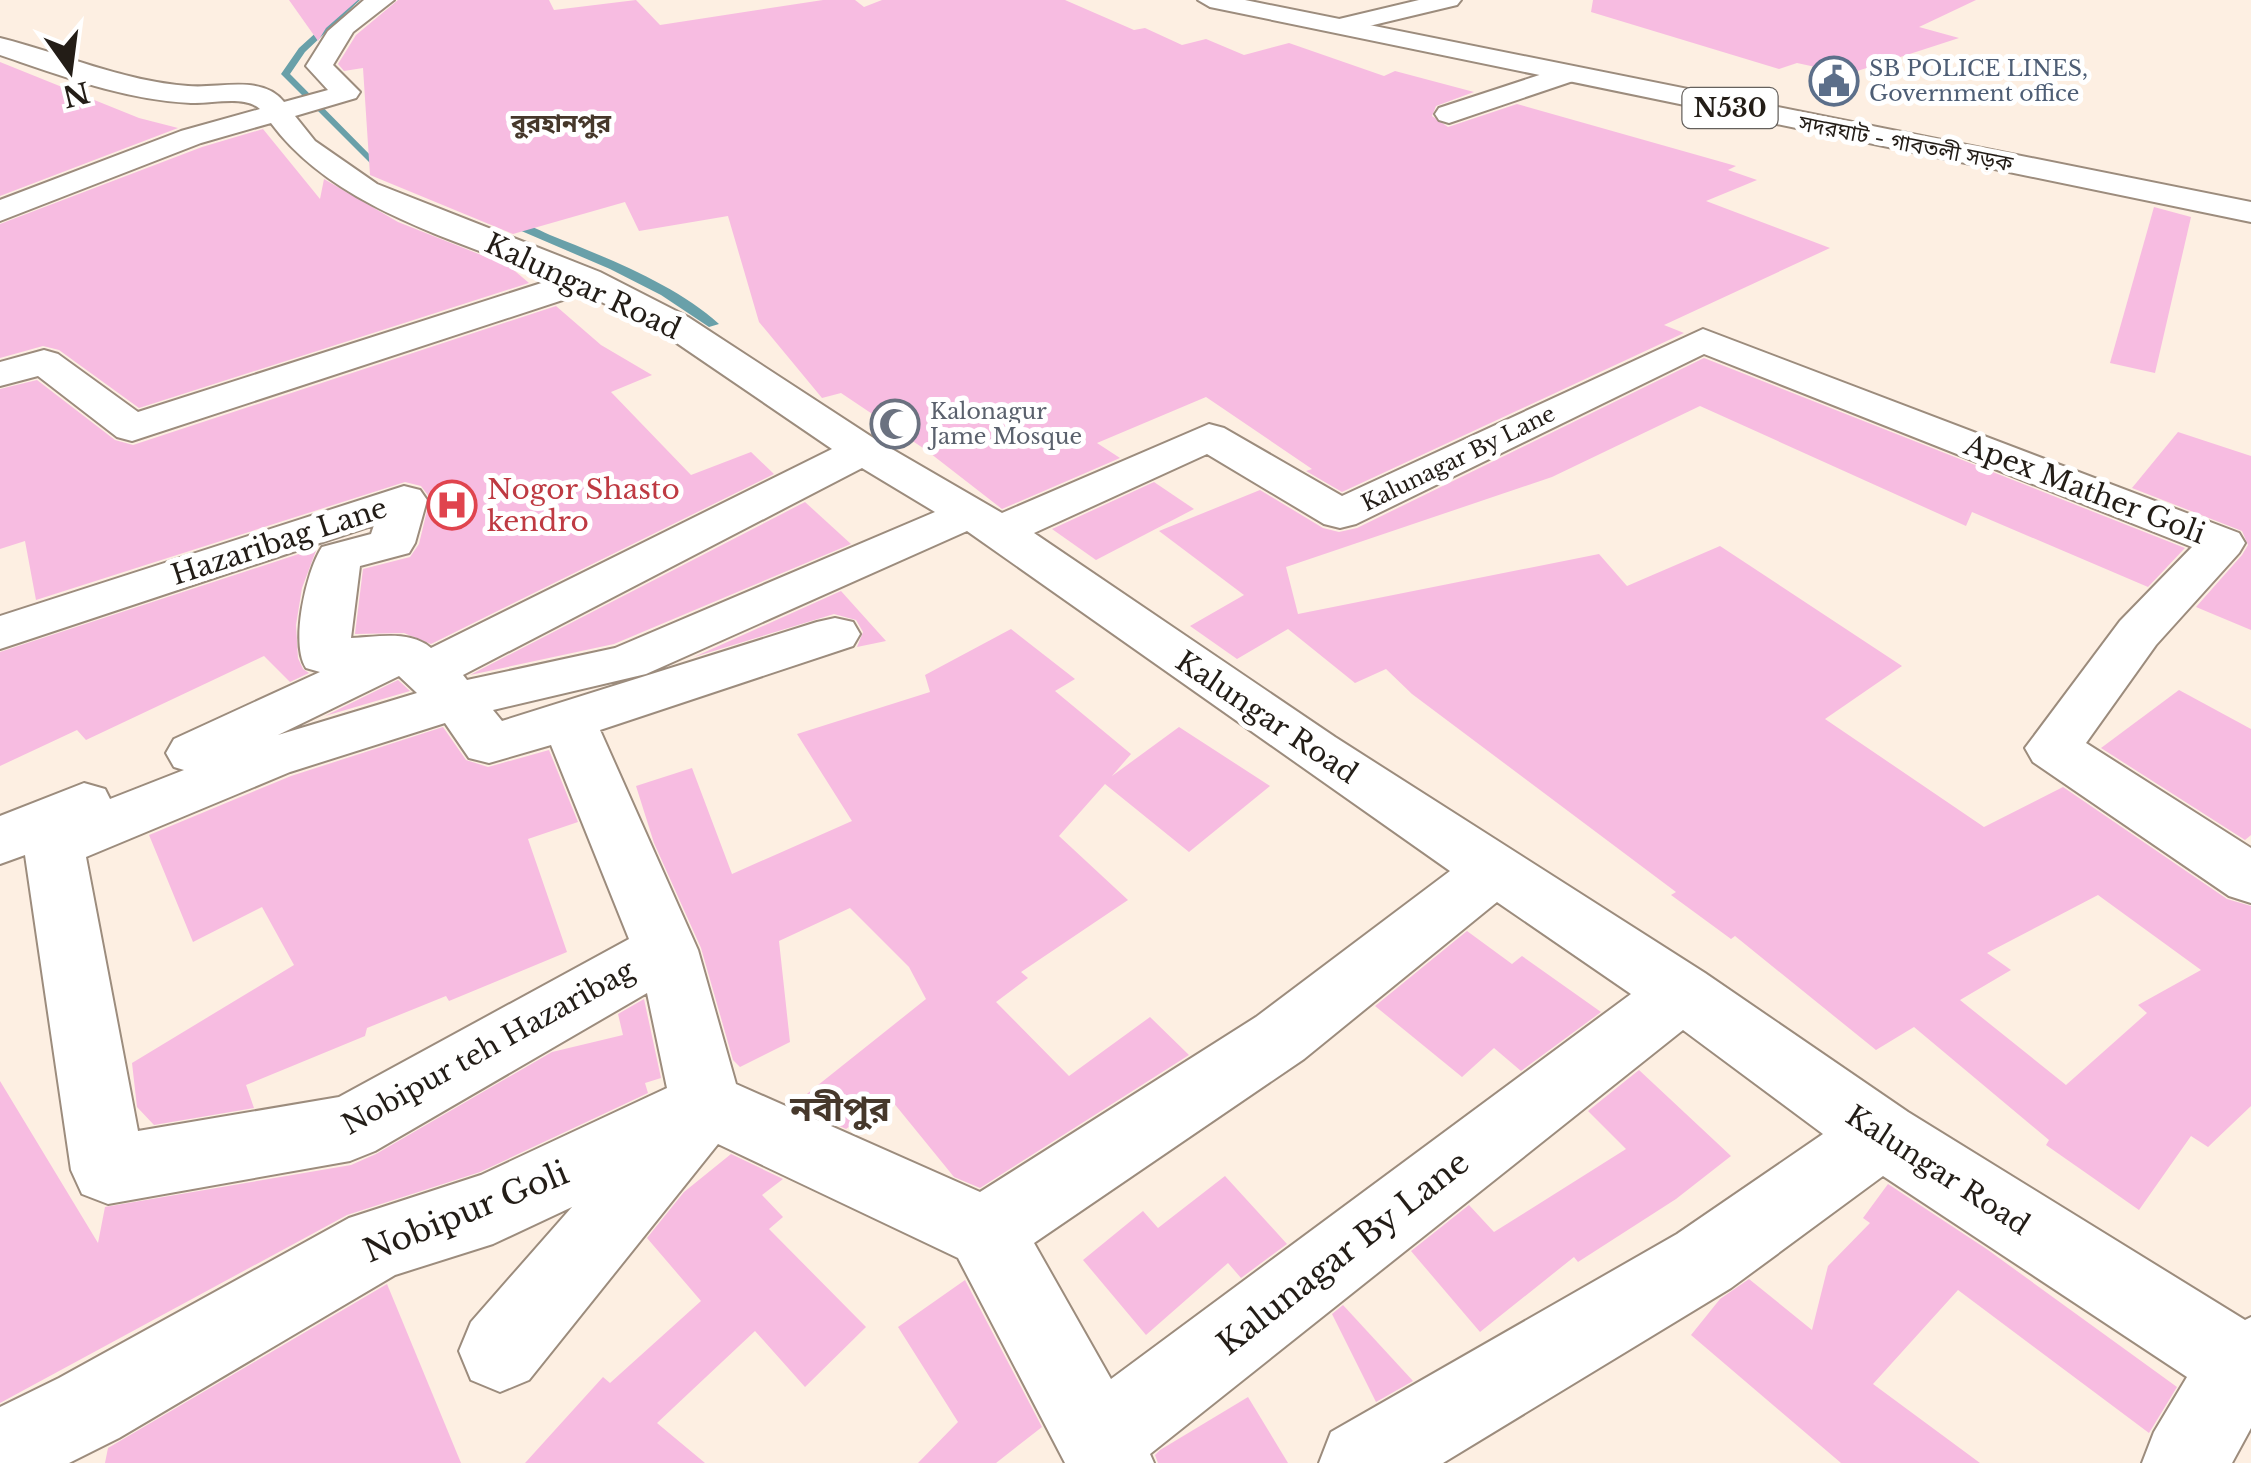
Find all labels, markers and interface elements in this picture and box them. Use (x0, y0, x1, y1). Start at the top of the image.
north arrow (20, 20, 120, 120)
public building icon: SB POLICE LINES, Government office (1808, 55, 1860, 107)
place label: SB POLICE LINES, Government office (1869, 55, 2088, 107)
text: N (59, 74, 93, 114)
road number: N530 (1682, 88, 1778, 128)
district label: বুরহানপুর (510, 108, 612, 139)
street label: সদরঘাট - গাবতলী সড়ক (1796, 109, 2015, 178)
street label: Kalungar Road (479, 226, 686, 347)
mosque icon: Kalonagur Jame Mosque (869, 398, 921, 450)
place label: Kalonagur Jame Mosque (927, 398, 1082, 450)
street label: Kalunagar By Lane (1357, 400, 1560, 517)
street label: Apex Mather Goli (1959, 427, 2210, 552)
place label: Nogor Shasto kendro (487, 472, 680, 539)
hospital icon: Nogor Shasto kendro (426, 479, 478, 531)
street label: Hazaribag Lane (167, 490, 392, 593)
street label: Kalungar Road (1169, 644, 1364, 791)
street label: Nobipur teh Hazaribag (336, 952, 642, 1142)
district label: নবীপুর (789, 1087, 891, 1130)
street label: Kalungar Road (1839, 1098, 2036, 1243)
street label: Kalunagar By Lane (1209, 1142, 1477, 1364)
street label: Nobipur Goli (358, 1153, 574, 1271)

